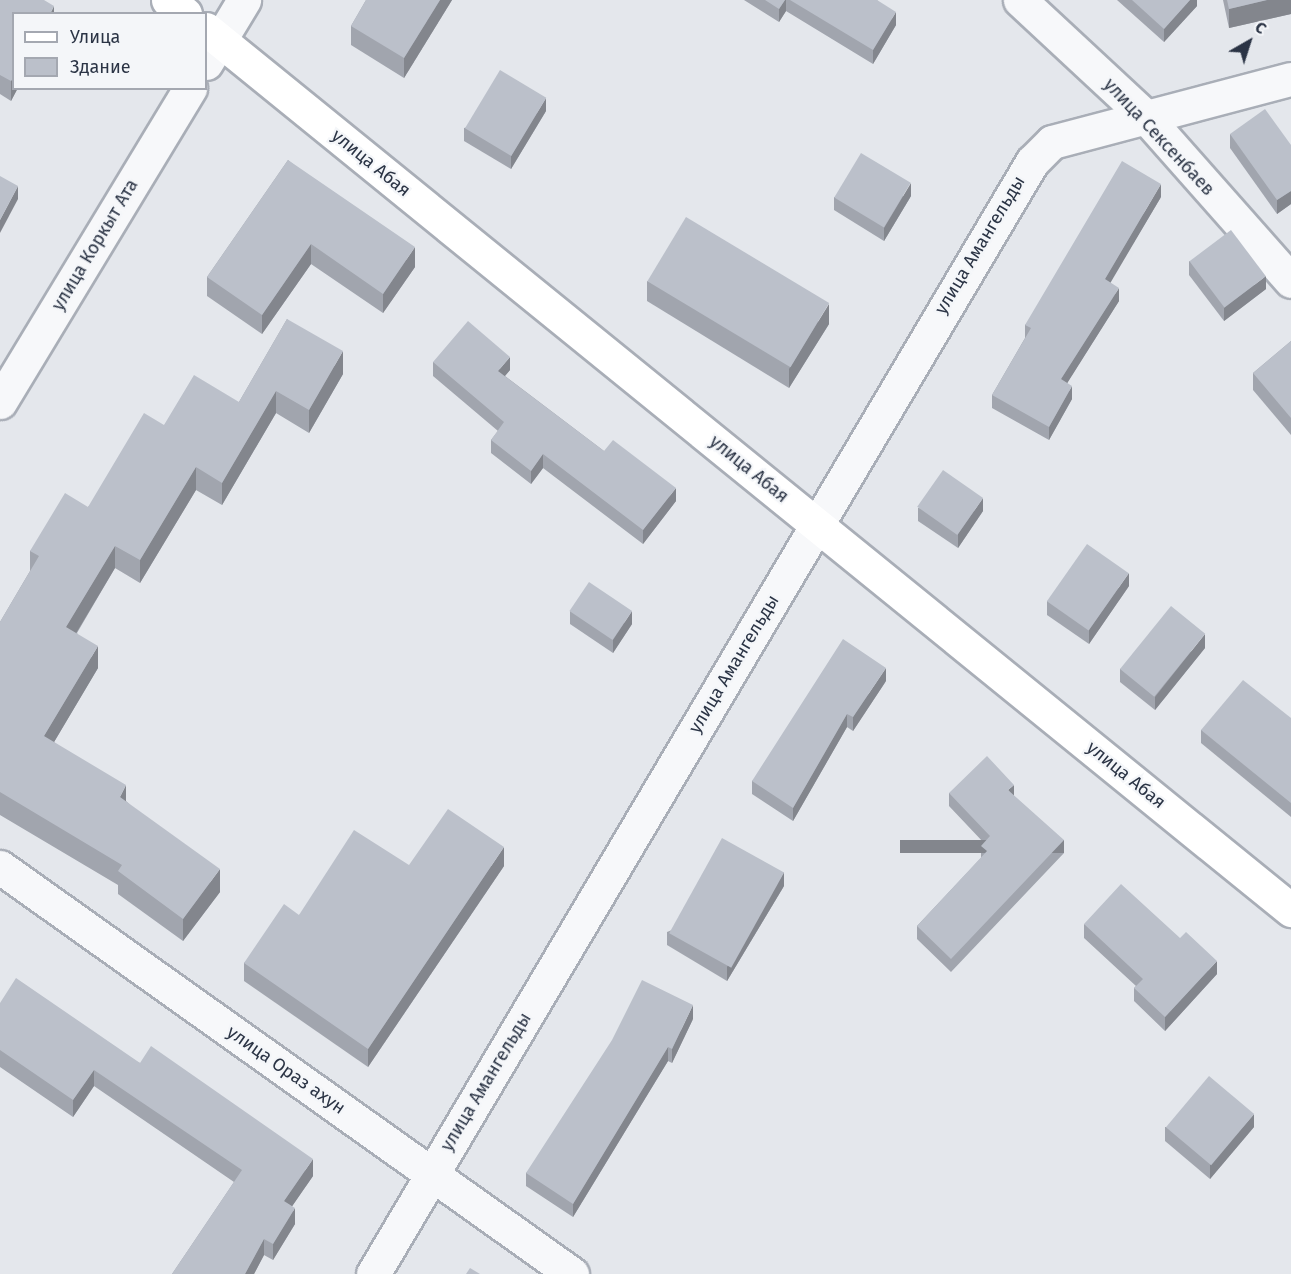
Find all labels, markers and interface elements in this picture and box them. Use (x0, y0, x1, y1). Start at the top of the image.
legend (12, 12, 207, 90)
north arrow (1219, 12, 1279, 72)
text: С (1251, 17, 1270, 38)
text: Улица (70, 26, 120, 48)
text: Здание (70, 56, 131, 78)
street label: улица Сексенбаев (1099, 74, 1219, 200)
street label: улица Абая (327, 125, 415, 201)
street label: улица Амангельды (930, 172, 1030, 318)
street label: улица Коркыт Ата (47, 175, 143, 315)
street label: улица Абая (705, 431, 793, 507)
street label: улица Амангельды (684, 591, 784, 737)
street label: улица Абая (1082, 737, 1170, 813)
street label: улица Амангельды (436, 1009, 536, 1155)
street label: улица Ораз ахун (223, 1021, 349, 1119)

